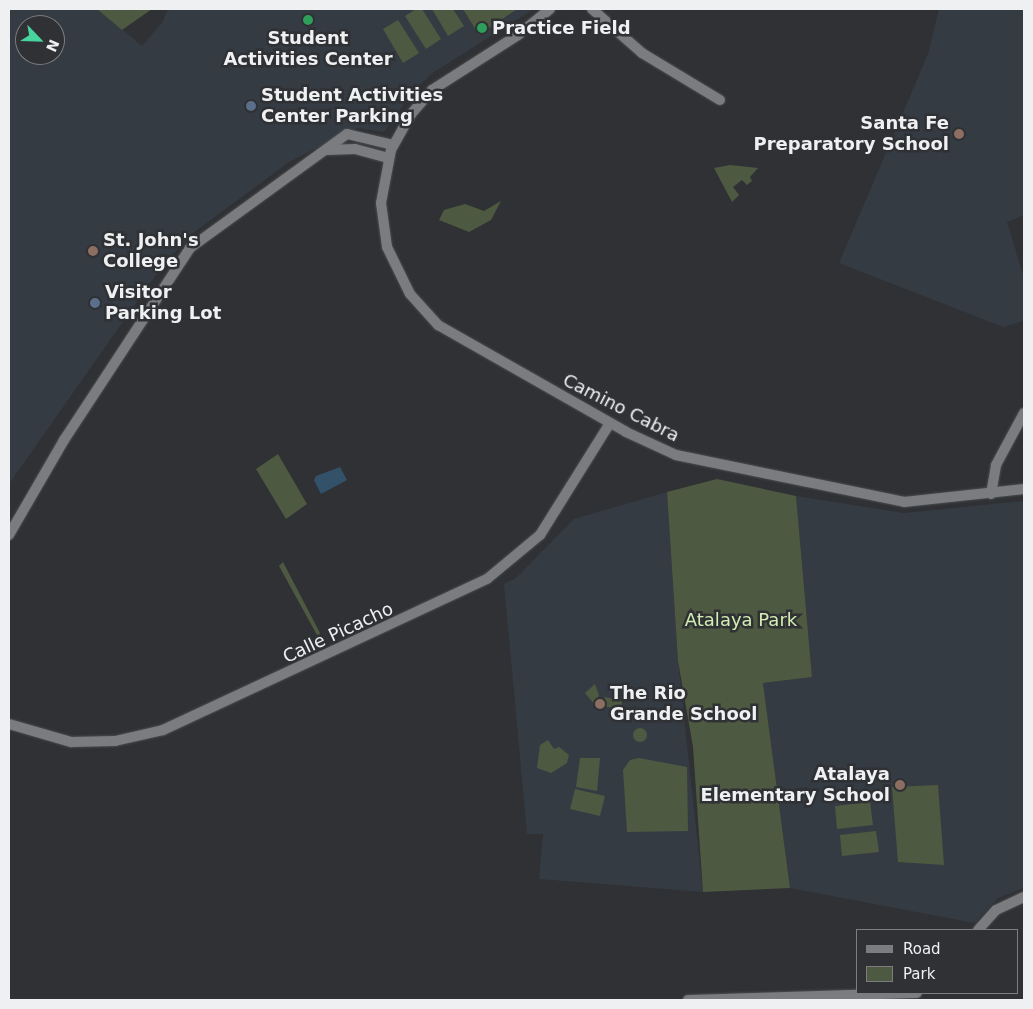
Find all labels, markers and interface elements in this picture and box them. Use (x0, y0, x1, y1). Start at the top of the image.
marker: Student Activities Center (302, 14, 314, 26)
north arrow (15, 15, 65, 65)
place label: Practice Field (492, 17, 631, 39)
marker: Practice Field (476, 22, 488, 34)
place label: Student Activities Center (223, 28, 393, 70)
text: N (43, 37, 62, 54)
place label: Student Activities Center Parking (261, 85, 443, 128)
marker: Student Activities Center Parking (245, 100, 257, 112)
place label: Santa Fe Preparatory School (753, 113, 949, 156)
marker: Santa Fe Preparatory School (953, 128, 965, 140)
place label: St. John's College (103, 230, 199, 272)
marker: St. John's College (87, 245, 99, 257)
place label: Visitor Parking Lot (105, 282, 221, 324)
marker: Visitor Parking Lot (89, 297, 101, 309)
street label: Camino Cabra (559, 369, 683, 447)
street label: Calle Picacho (279, 598, 397, 668)
park label: Atalaya Park (685, 609, 797, 631)
place label: The Rio Grande School (610, 683, 757, 726)
marker: The Rio Grande School (594, 698, 606, 710)
place label: Atalaya Elementary School (701, 764, 890, 806)
marker: Atalaya Elementary School (894, 779, 906, 791)
legend (856, 929, 1018, 994)
text: Road (903, 940, 941, 958)
text: Park (903, 965, 935, 983)

